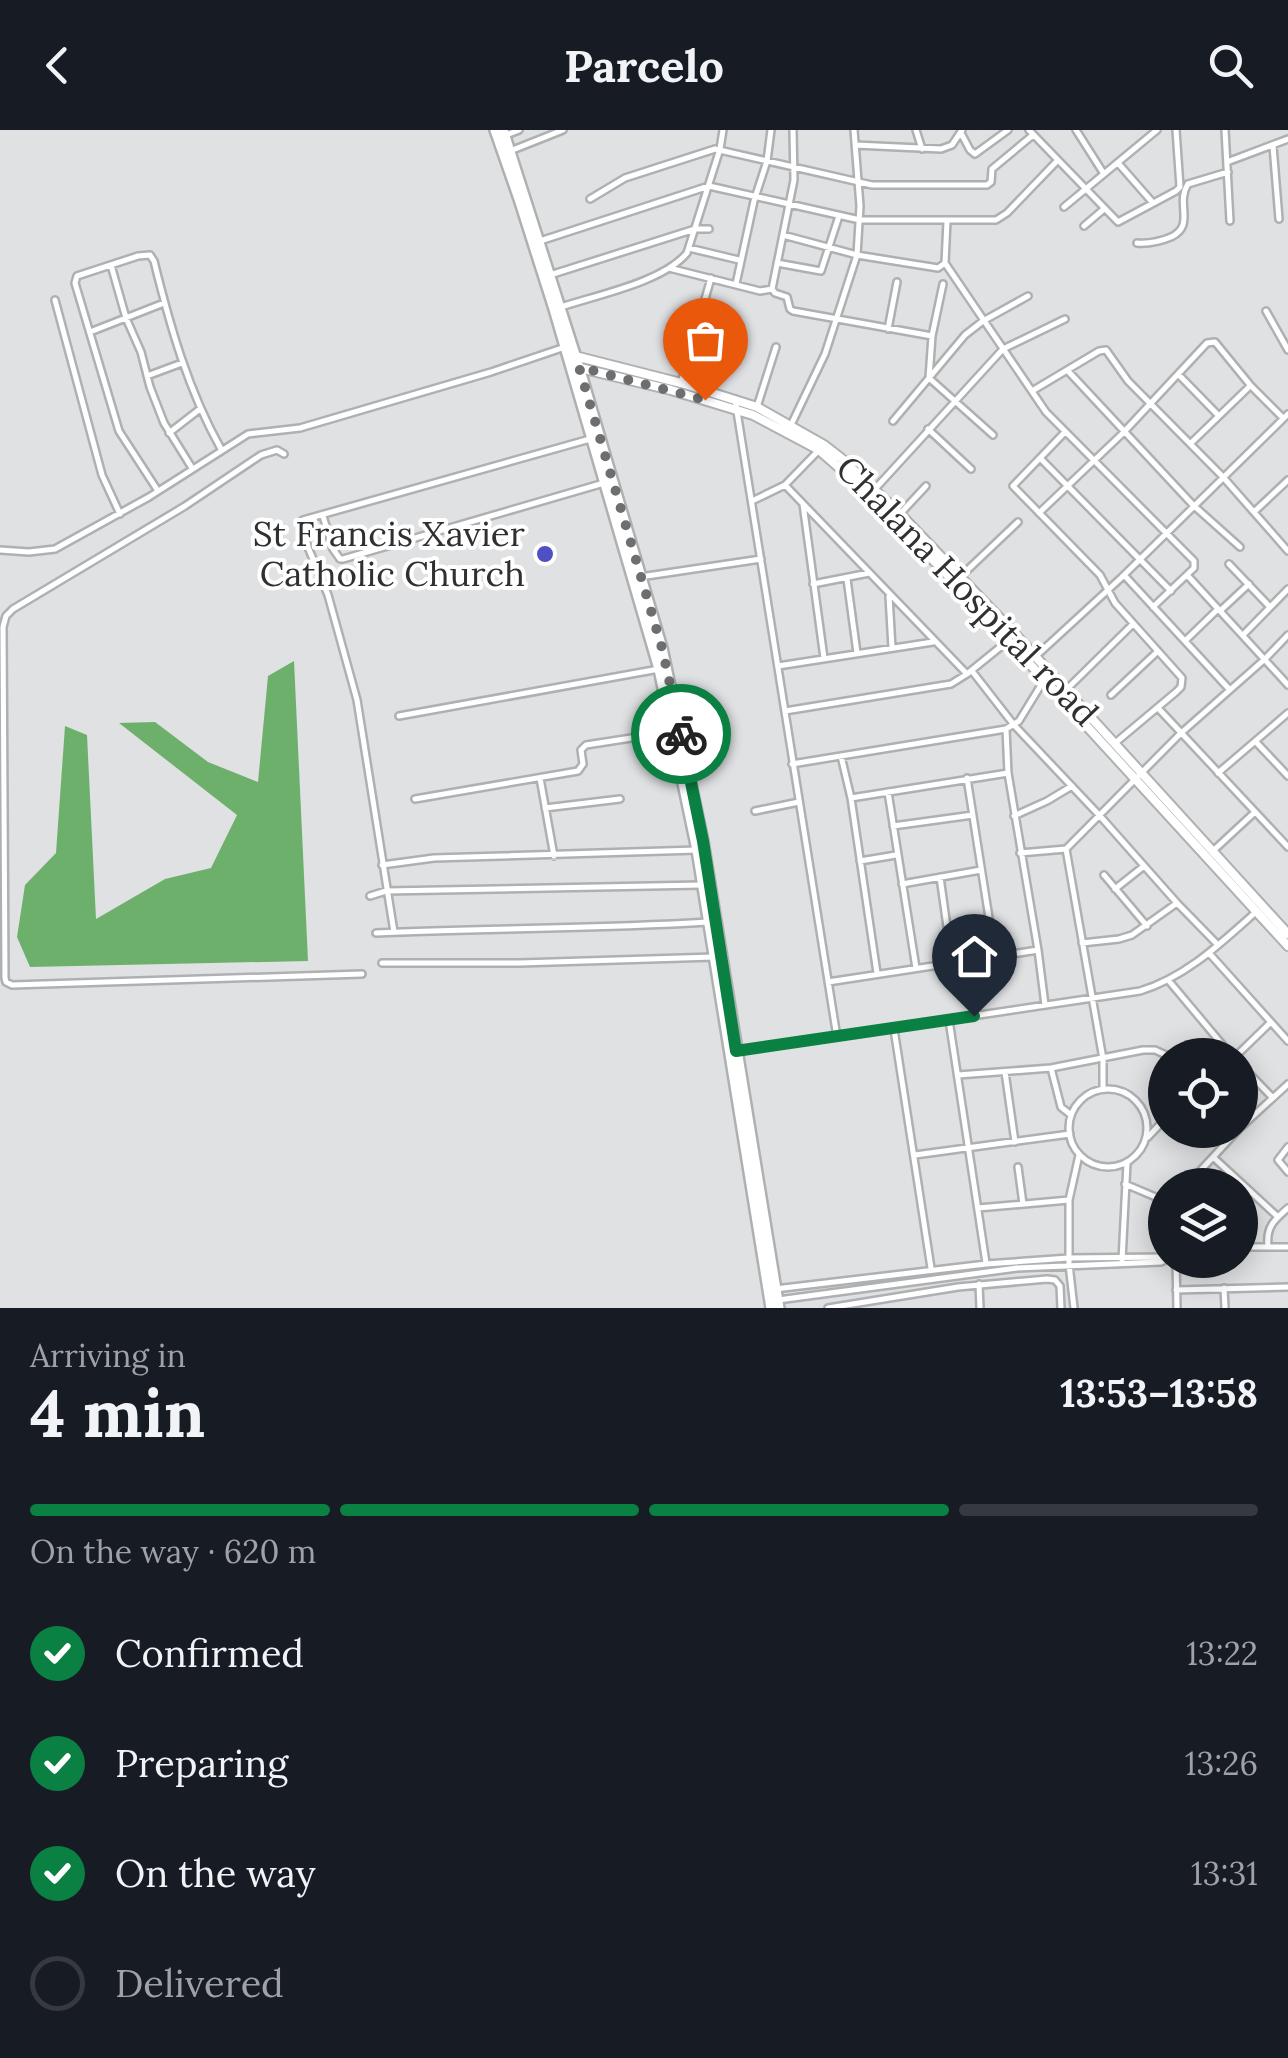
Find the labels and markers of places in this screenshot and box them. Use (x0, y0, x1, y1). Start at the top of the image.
pin (663, 298, 748, 401)
place label: St Francis Xavier Catholic Church (253, 511, 525, 596)
marker: St Francis Xavier Catholic Church (534, 543, 556, 565)
pin (932, 914, 1017, 1017)

